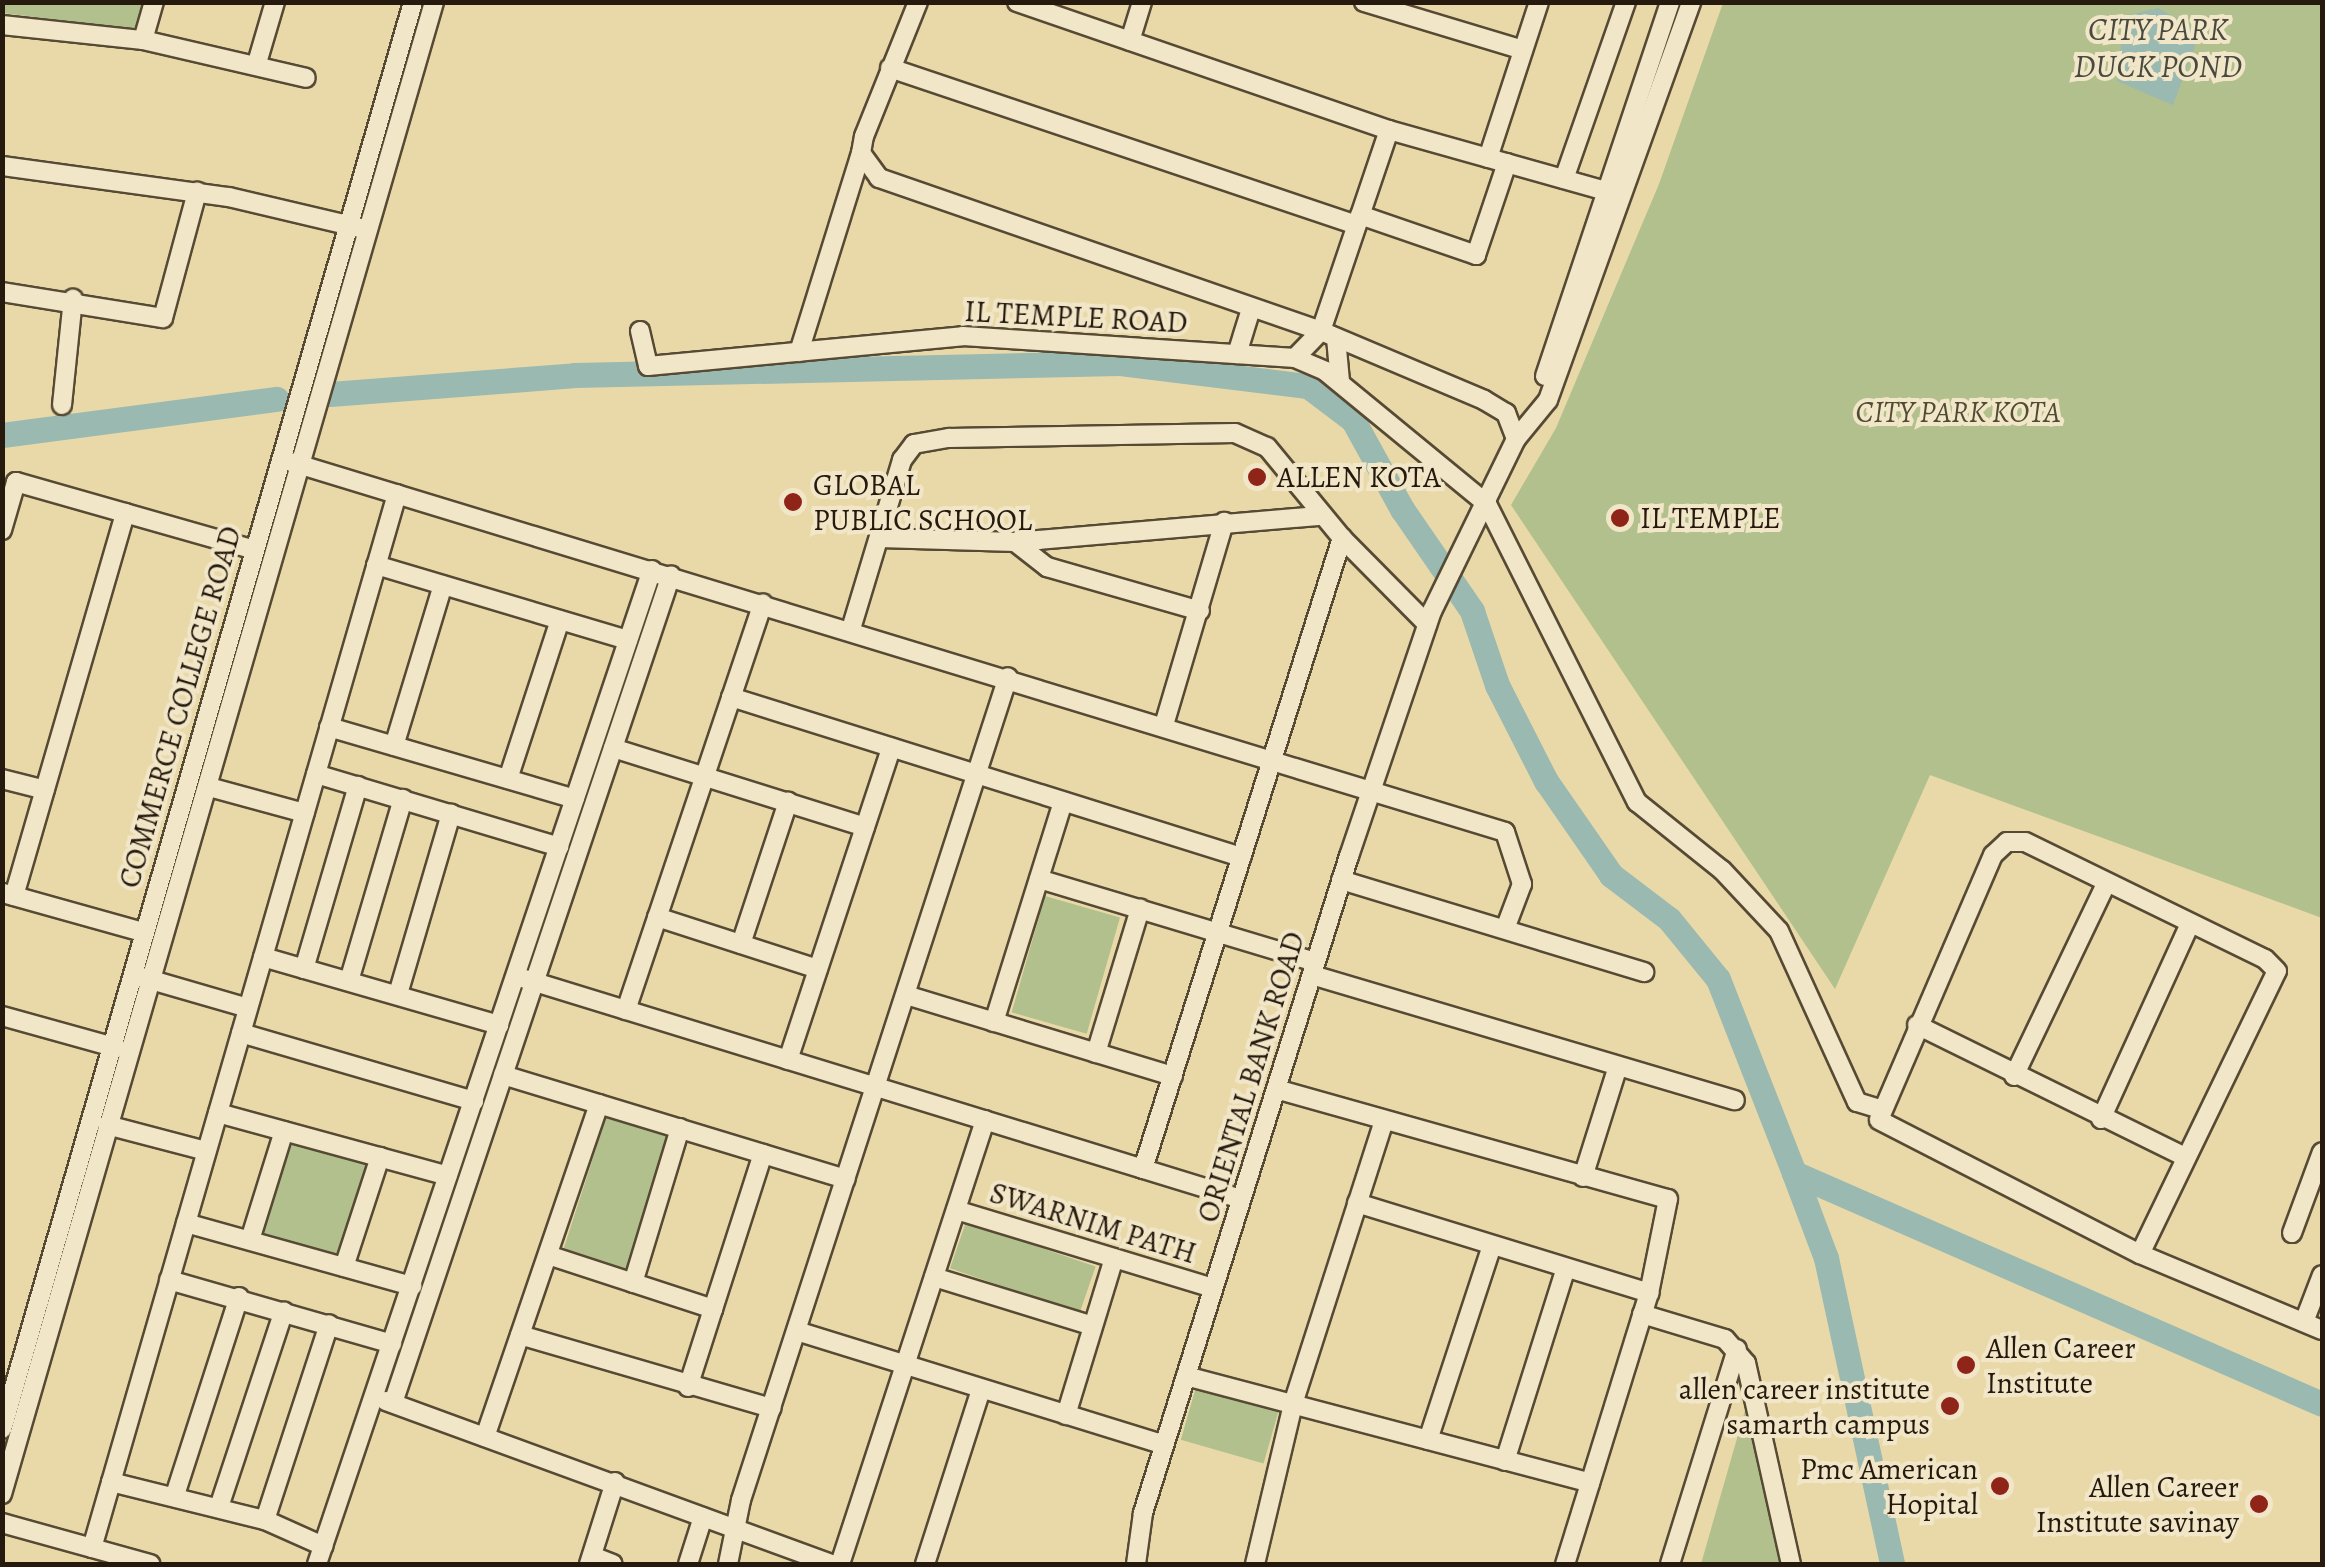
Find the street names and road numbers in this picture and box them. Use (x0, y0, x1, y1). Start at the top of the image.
street label: IL TEMPLE ROAD (964, 293, 1188, 341)
street label: COMMERCE COLLEGE ROAD (111, 522, 249, 892)
street label: ORIENTAL BANK ROAD (1190, 927, 1312, 1227)
street label: SWARNIM PATH (986, 1175, 1200, 1271)

